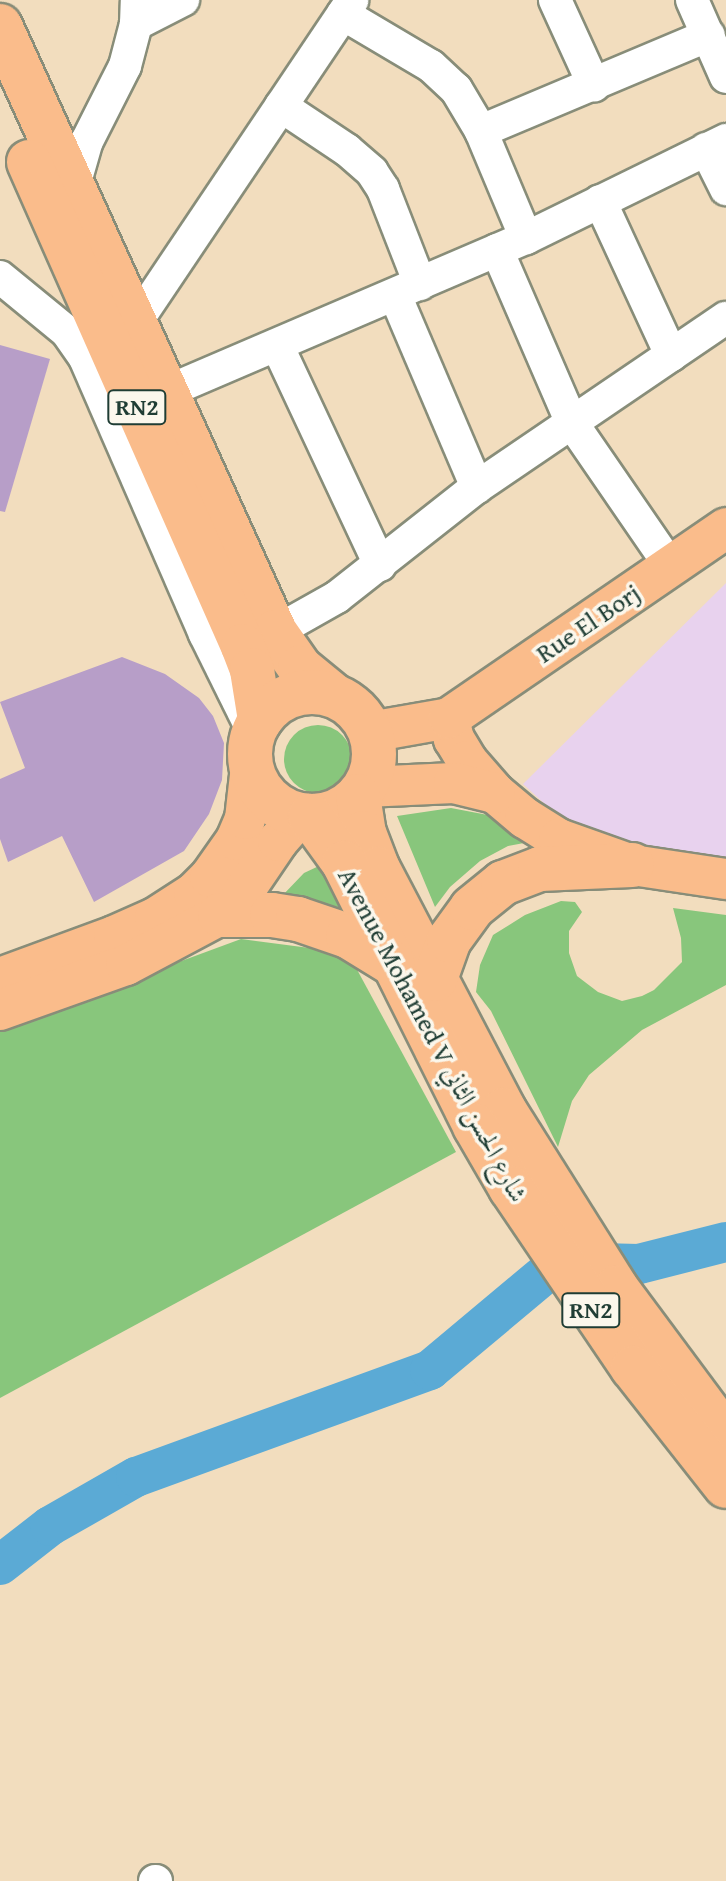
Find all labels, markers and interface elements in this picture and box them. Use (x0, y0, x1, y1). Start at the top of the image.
road number: RN2 (107, 387, 167, 427)
street label: Rue El Borj (530, 577, 646, 669)
street label: Avenue Mohamed V شارع الحسن الثاني (331, 863, 535, 1207)
road number: RN2 (561, 1290, 621, 1330)

